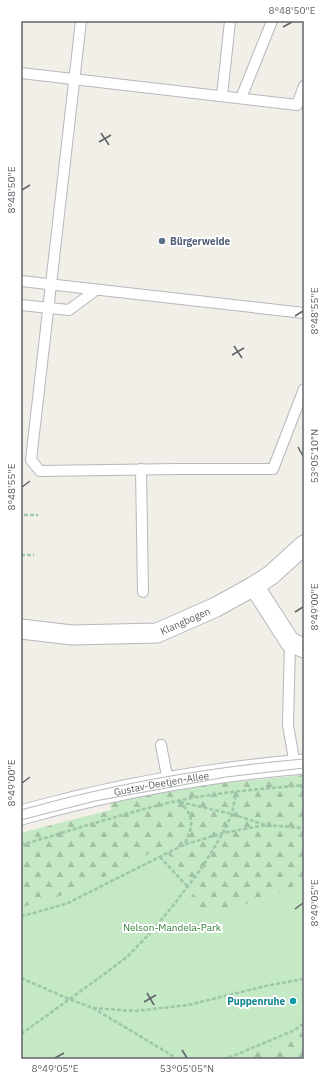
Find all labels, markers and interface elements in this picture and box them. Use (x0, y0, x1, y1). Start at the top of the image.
text: 8°48'50"E (268, 4, 316, 17)
text: 8°48'50"E (5, 166, 18, 214)
place label: Bürgerweide (170, 235, 231, 248)
marker: Bürgerweide (157, 236, 167, 246)
text: 8°48'55"E (308, 287, 321, 335)
text: 53°05'10"N (308, 429, 321, 483)
text: 8°48'55"E (5, 463, 18, 511)
text: 8°49'00"E (308, 583, 321, 631)
street label: Klangbogen (158, 604, 212, 637)
text: 8°49'00"E (5, 759, 18, 807)
street label: Gustav-Deetjen-Allee (113, 768, 210, 798)
text: 8°49'05"E (308, 879, 321, 927)
park label: Nelson-Mandela-Park (123, 921, 222, 934)
place label: Puppenruhe (227, 995, 285, 1008)
marker: Puppenruhe (288, 996, 298, 1006)
text: 8°49'05"E (31, 1062, 79, 1075)
text: 53°05'05"N (160, 1062, 214, 1075)

